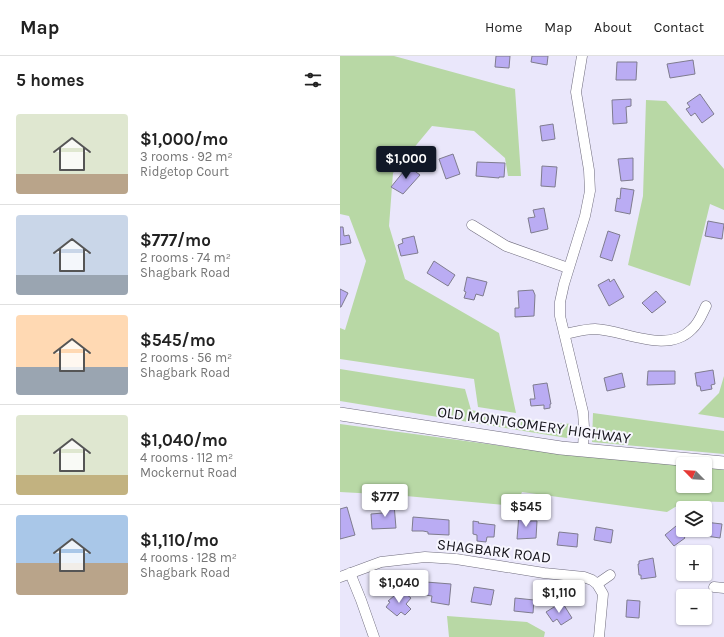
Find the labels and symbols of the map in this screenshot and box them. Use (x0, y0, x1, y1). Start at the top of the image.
pin: $1,000 (373, 146, 439, 180)
street label: OLD MONTGOMERY HIGHWAY (436, 403, 633, 448)
north arrow (676, 457, 712, 493)
pin: $777 (361, 484, 409, 518)
pin: $545 (502, 494, 550, 528)
street label: SHAGBARK ROAD (436, 535, 552, 567)
pin: $1,040 (366, 570, 432, 604)
pin: $1,110 (526, 580, 592, 614)

